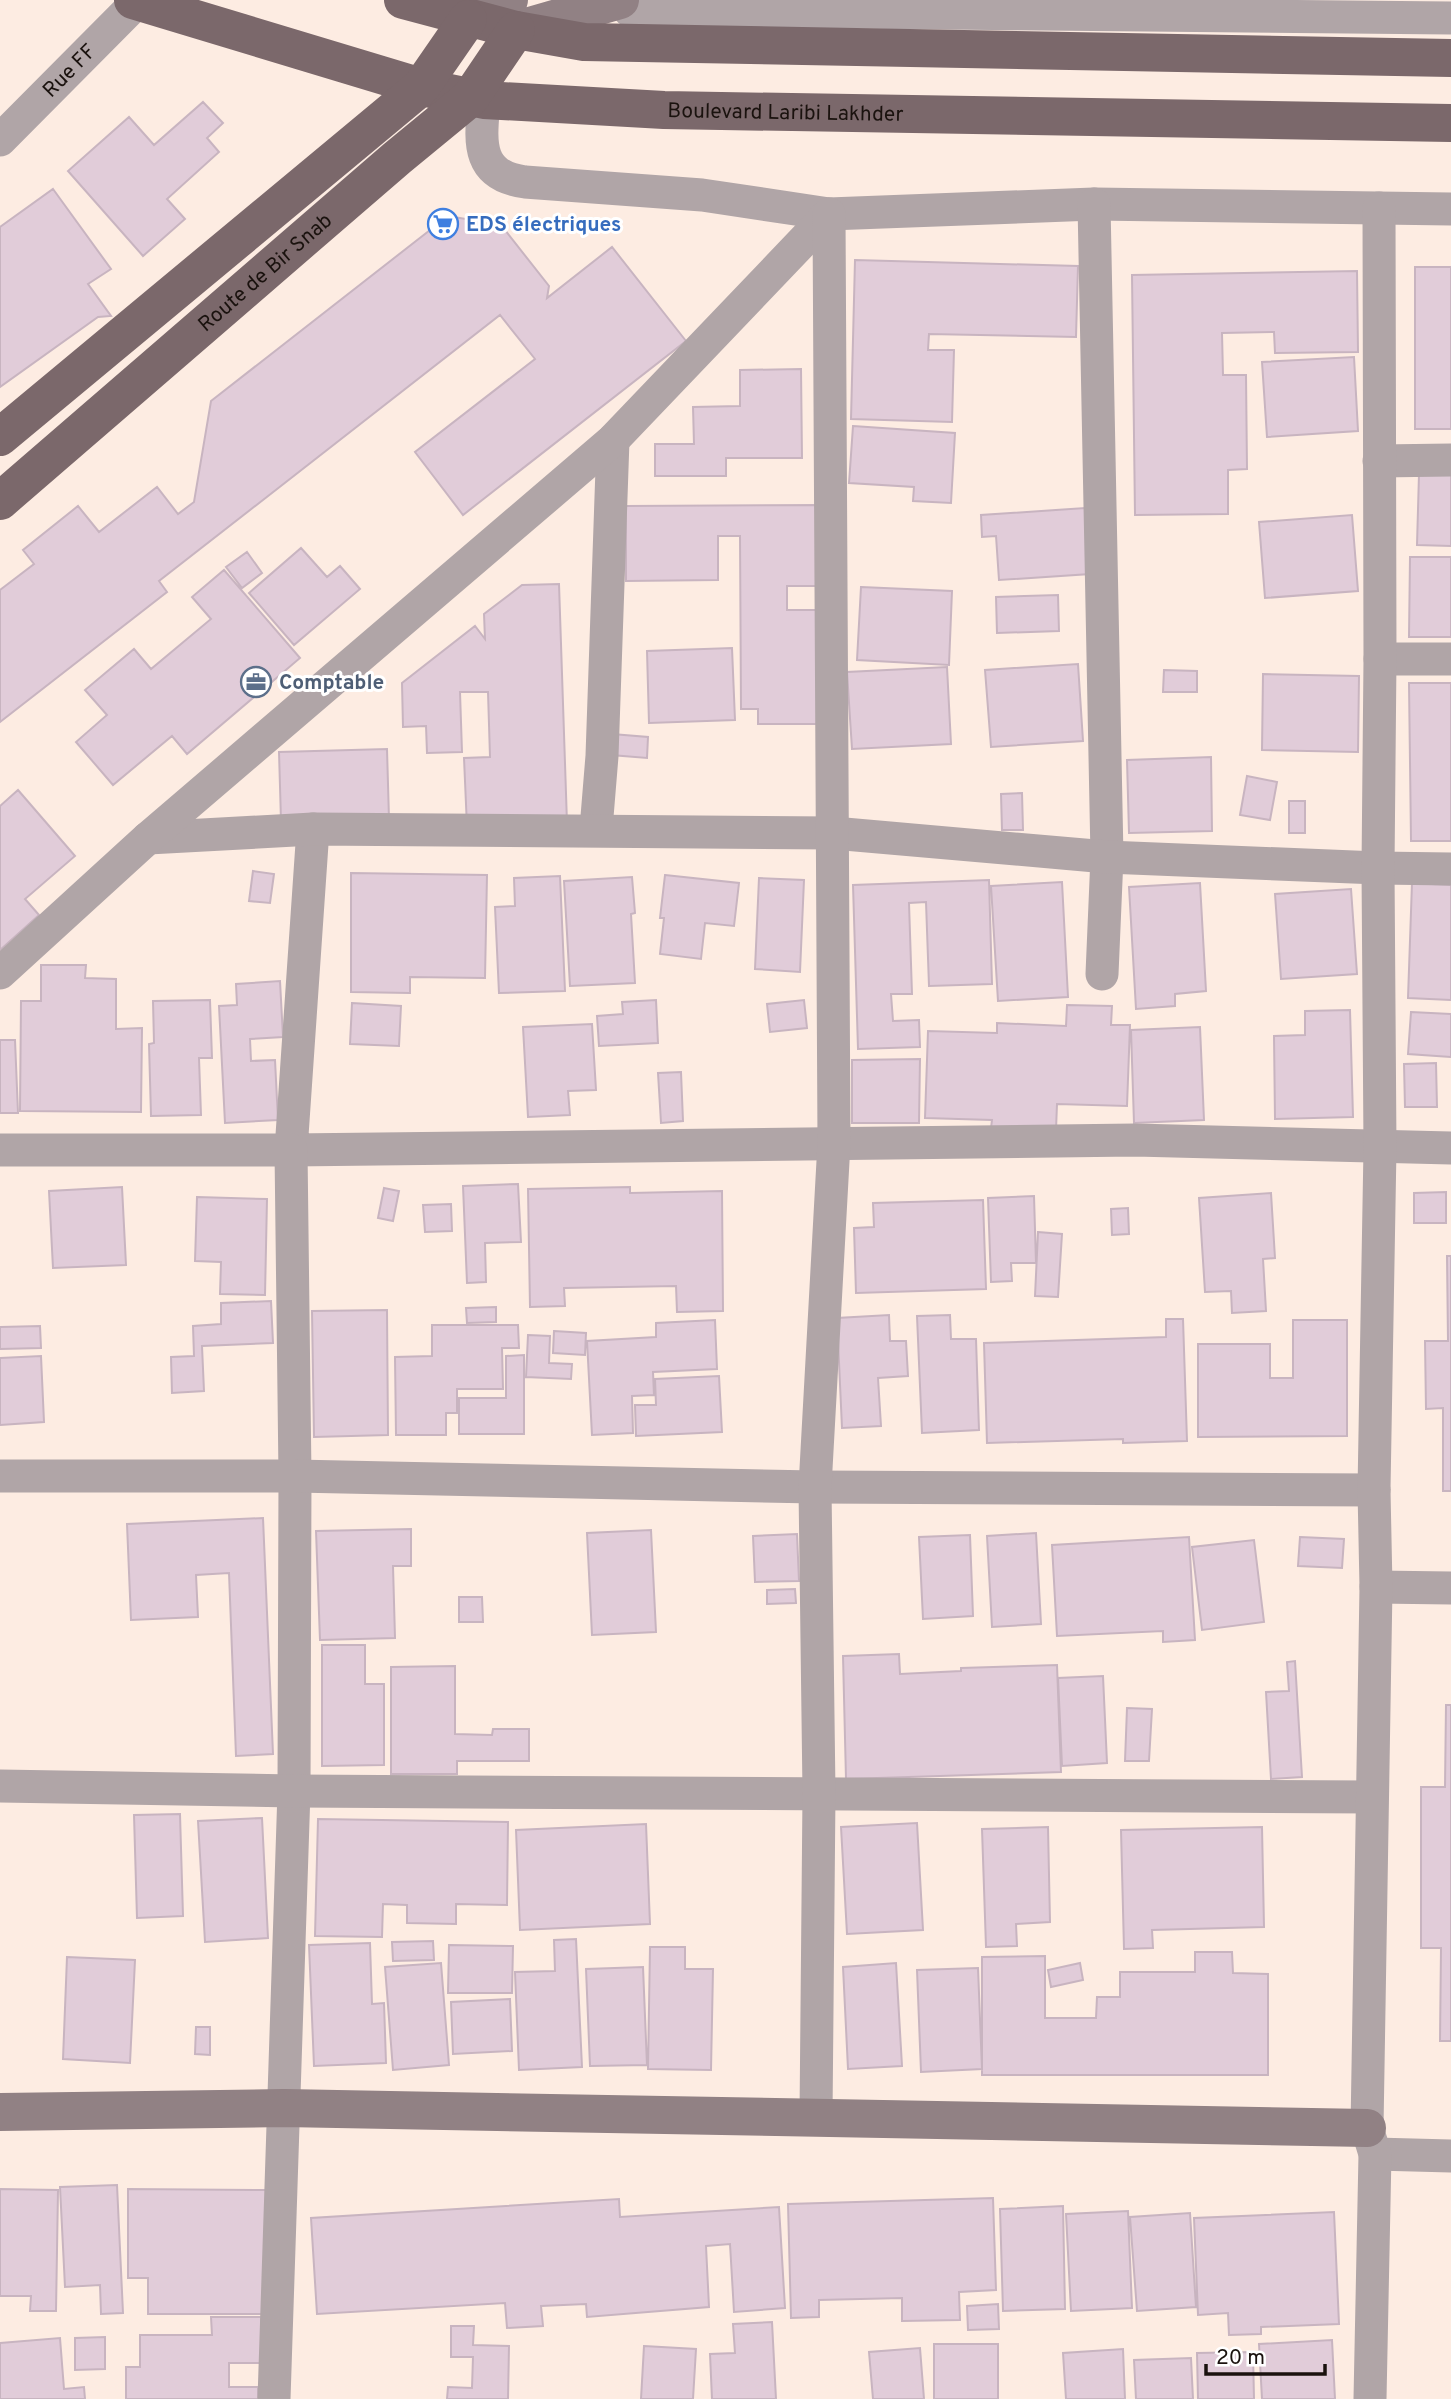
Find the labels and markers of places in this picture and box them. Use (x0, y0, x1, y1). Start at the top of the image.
supermarket icon: EDS électriques (426, 207, 460, 241)
place label: EDS électriques (466, 212, 621, 239)
office icon: Comptable (239, 665, 273, 699)
place label: Comptable (279, 670, 384, 697)

